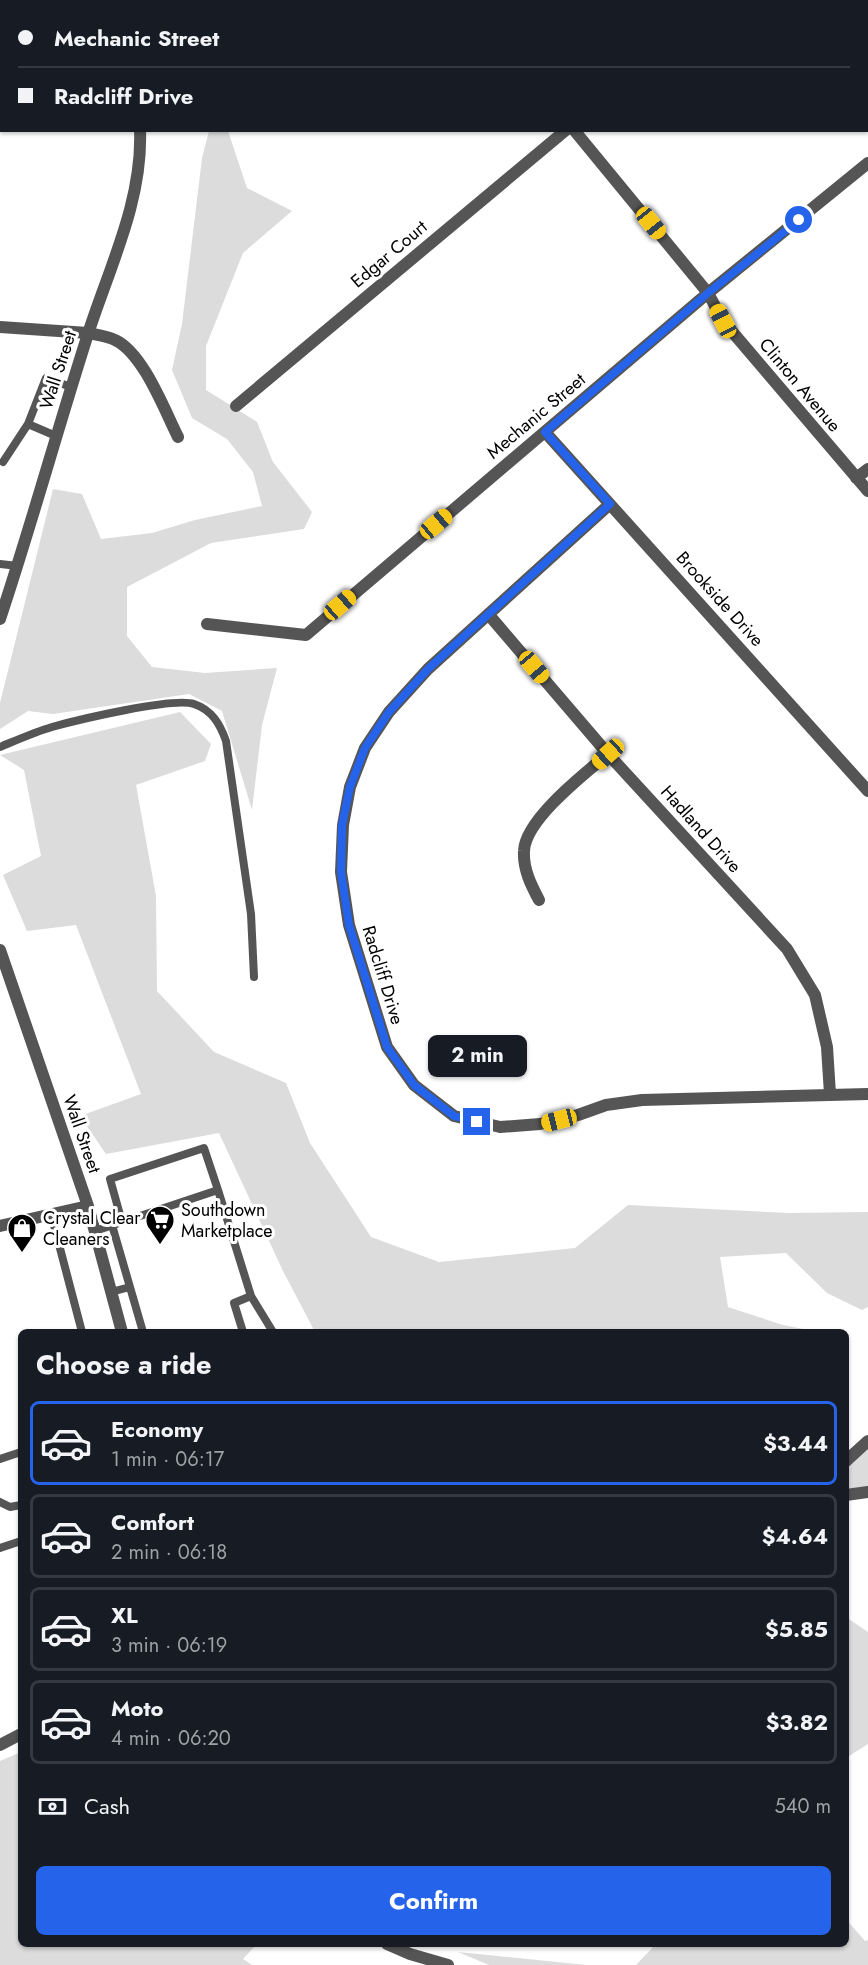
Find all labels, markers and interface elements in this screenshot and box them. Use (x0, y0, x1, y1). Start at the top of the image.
text: Mechanic Street (54, 22, 219, 54)
text: Radcliff Drive (54, 80, 193, 112)
car (633, 203, 669, 243)
route start (785, 206, 812, 233)
street label: Edgar Court (345, 214, 433, 294)
car (707, 301, 739, 341)
street label: Wall Street (33, 327, 83, 413)
street label: Clinton Avenue (753, 332, 847, 438)
street label: Mechanic Street (481, 367, 591, 465)
car (416, 506, 456, 542)
street label: Brookside Drive (670, 546, 770, 652)
car (321, 586, 359, 624)
car (516, 647, 552, 687)
car (589, 735, 627, 773)
street label: Hadland Drive (655, 780, 747, 878)
street label: Radcliff Drive (356, 922, 410, 1028)
callout: 2 min (428, 1035, 526, 1077)
text: 2 min (451, 1041, 504, 1070)
street label: Wall Street (56, 1091, 108, 1177)
car (539, 1107, 579, 1133)
route end (463, 1108, 490, 1135)
place label: Southdown Marketplace (181, 1197, 273, 1244)
supermarket icon: Southdown Marketplace (144, 1204, 176, 1246)
place label: Crystal Clear Cleaners (43, 1205, 141, 1252)
shop icon: Crystal Clear Cleaners (6, 1212, 38, 1254)
text: Choose a ride (36, 1345, 211, 1384)
text: Economy (111, 1413, 203, 1445)
icon: car (39, 1416, 93, 1470)
text: $3.44 (763, 1427, 828, 1459)
text: 1 min · 06:17 (111, 1445, 224, 1474)
text: Comfort (111, 1506, 194, 1538)
icon: car (39, 1509, 93, 1563)
text: $4.64 (762, 1520, 828, 1552)
text: 2 min · 06:18 (111, 1538, 227, 1567)
text: XL (111, 1599, 138, 1631)
icon: car (39, 1602, 93, 1656)
text: $5.85 (765, 1613, 828, 1645)
text: 3 min · 06:19 (111, 1631, 227, 1660)
text: Moto (111, 1692, 164, 1724)
icon: car (39, 1695, 93, 1749)
text: $3.82 (766, 1706, 828, 1738)
text: 4 min · 06:20 (111, 1724, 231, 1753)
icon: cash (36, 1790, 69, 1823)
text: Cash (84, 1790, 130, 1822)
text: 540 m (774, 1792, 831, 1821)
button: Confirm (36, 1866, 831, 1935)

